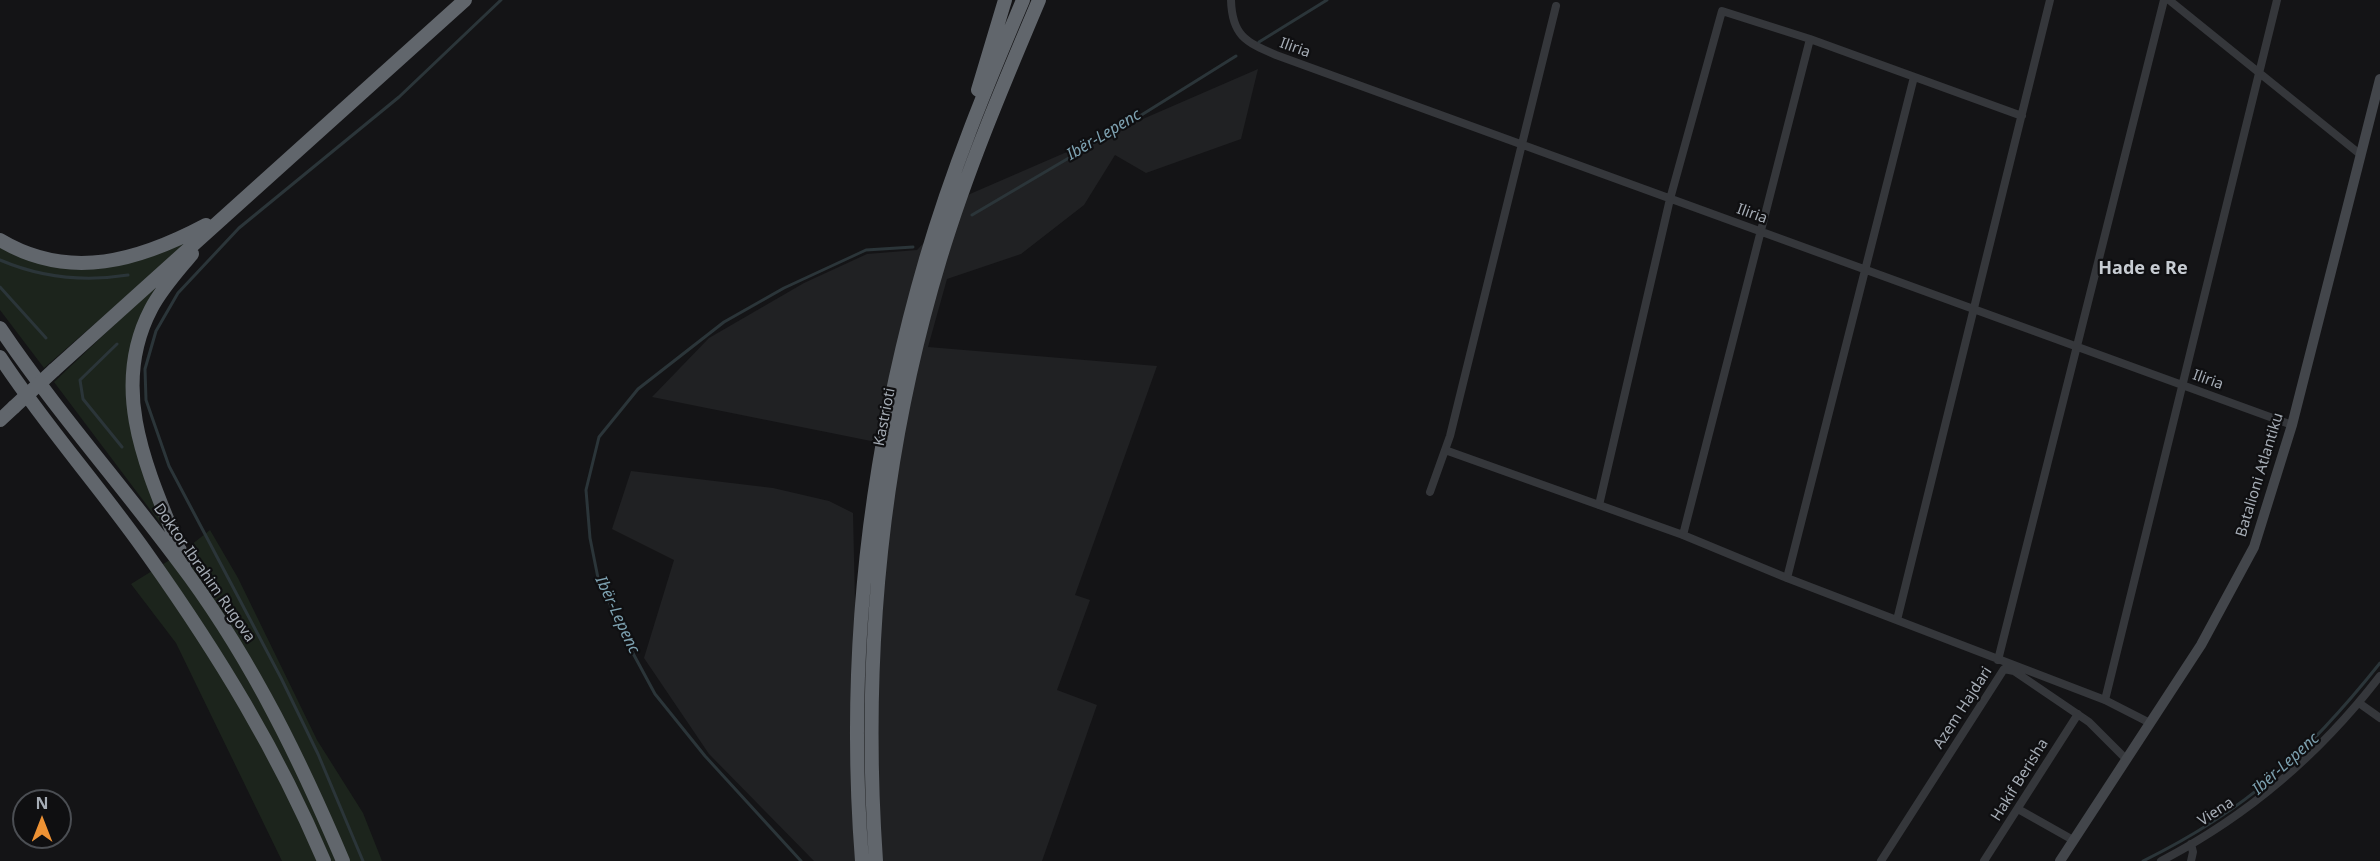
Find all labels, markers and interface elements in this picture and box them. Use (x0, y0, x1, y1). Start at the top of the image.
street label: Iliria (1277, 34, 1313, 62)
water label: Ibër-Lepenc (1063, 105, 1145, 165)
street label: Iliria (1734, 200, 1770, 228)
district label: Hade e Re (2098, 258, 2188, 280)
street label: Iliria (2190, 366, 2226, 394)
street label: Kastrioti (871, 386, 899, 448)
street label: Batalioni Atlantiku (2233, 411, 2287, 539)
street label: Doktor Ibrahim Rugova (149, 500, 259, 646)
water label: Ibër-Lepenc (591, 573, 643, 657)
street label: Azem Hajdari (1930, 664, 1996, 752)
water label: Ibër-Lepenc (2249, 729, 2323, 799)
street label: Hakif Berisha (1988, 736, 2052, 824)
north arrow (12, 789, 72, 849)
text: N (35, 792, 49, 814)
street label: Viena (2195, 794, 2237, 830)

